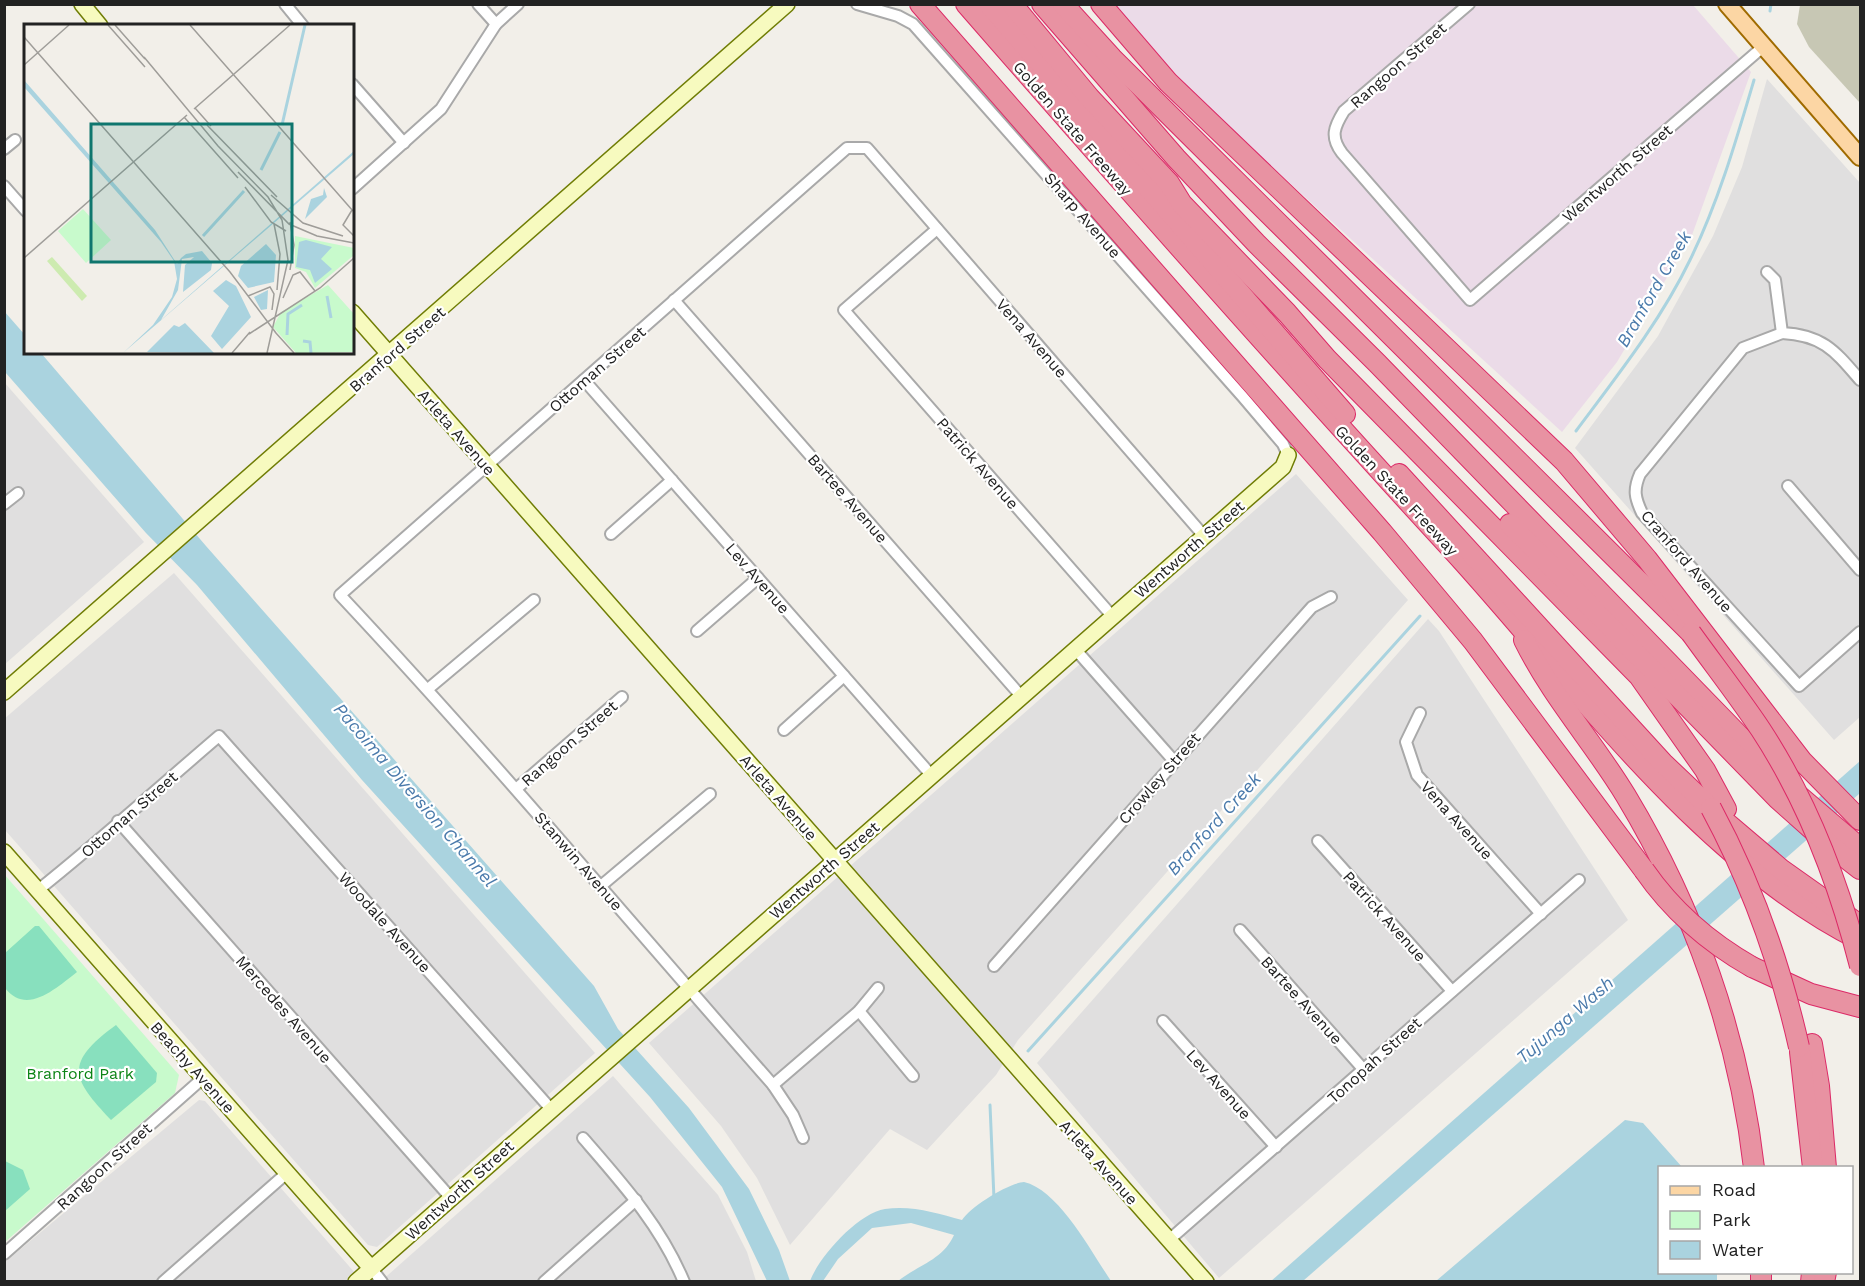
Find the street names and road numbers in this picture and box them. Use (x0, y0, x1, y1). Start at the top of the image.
street label: Rangoon Street (1346, 18, 1450, 112)
street label: Golden State Freeway (1009, 57, 1137, 200)
street label: Wentworth Street (1558, 120, 1676, 226)
street label: Sharp Avenue (1040, 169, 1125, 262)
street label: Vena Avenue (992, 295, 1071, 382)
street label: Branford Street (345, 302, 450, 396)
street label: Ottoman Street (545, 322, 650, 416)
street label: Arleta Avenue (414, 385, 499, 479)
street label: Patrick Avenue (933, 414, 1023, 513)
street label: Golden State Freeway (1331, 421, 1463, 560)
street label: Bartee Avenue (804, 450, 892, 547)
street label: Wentworth Street (1130, 496, 1248, 602)
street label: Cranford Avenue (1637, 506, 1736, 616)
street label: Lev Avenue (722, 539, 794, 618)
street label: Rangoon Street (517, 696, 621, 790)
street label: Crowley Street (1114, 728, 1205, 828)
street label: Arleta Avenue (736, 750, 821, 844)
street label: Ottoman Street (77, 767, 182, 861)
street label: Vena Avenue (1416, 777, 1497, 863)
street label: Stanwin Avenue (531, 808, 627, 915)
street label: Wentworth Street (765, 817, 883, 923)
street label: Patrick Avenue (1339, 867, 1430, 965)
street label: Woodale Avenue (335, 868, 435, 977)
street label: Mercedes Avenue (232, 952, 336, 1067)
street label: Bartee Avenue (1257, 952, 1346, 1048)
street label: Tonopah Street (1324, 1013, 1425, 1107)
street label: Beachy Avenue (147, 1018, 239, 1117)
street label: Lev Avenue (1182, 1045, 1255, 1123)
street label: Arleta Avenue (1056, 1116, 1142, 1209)
street label: Rangoon Street (53, 1119, 156, 1214)
street label: Wentworth Street (401, 1136, 518, 1244)

